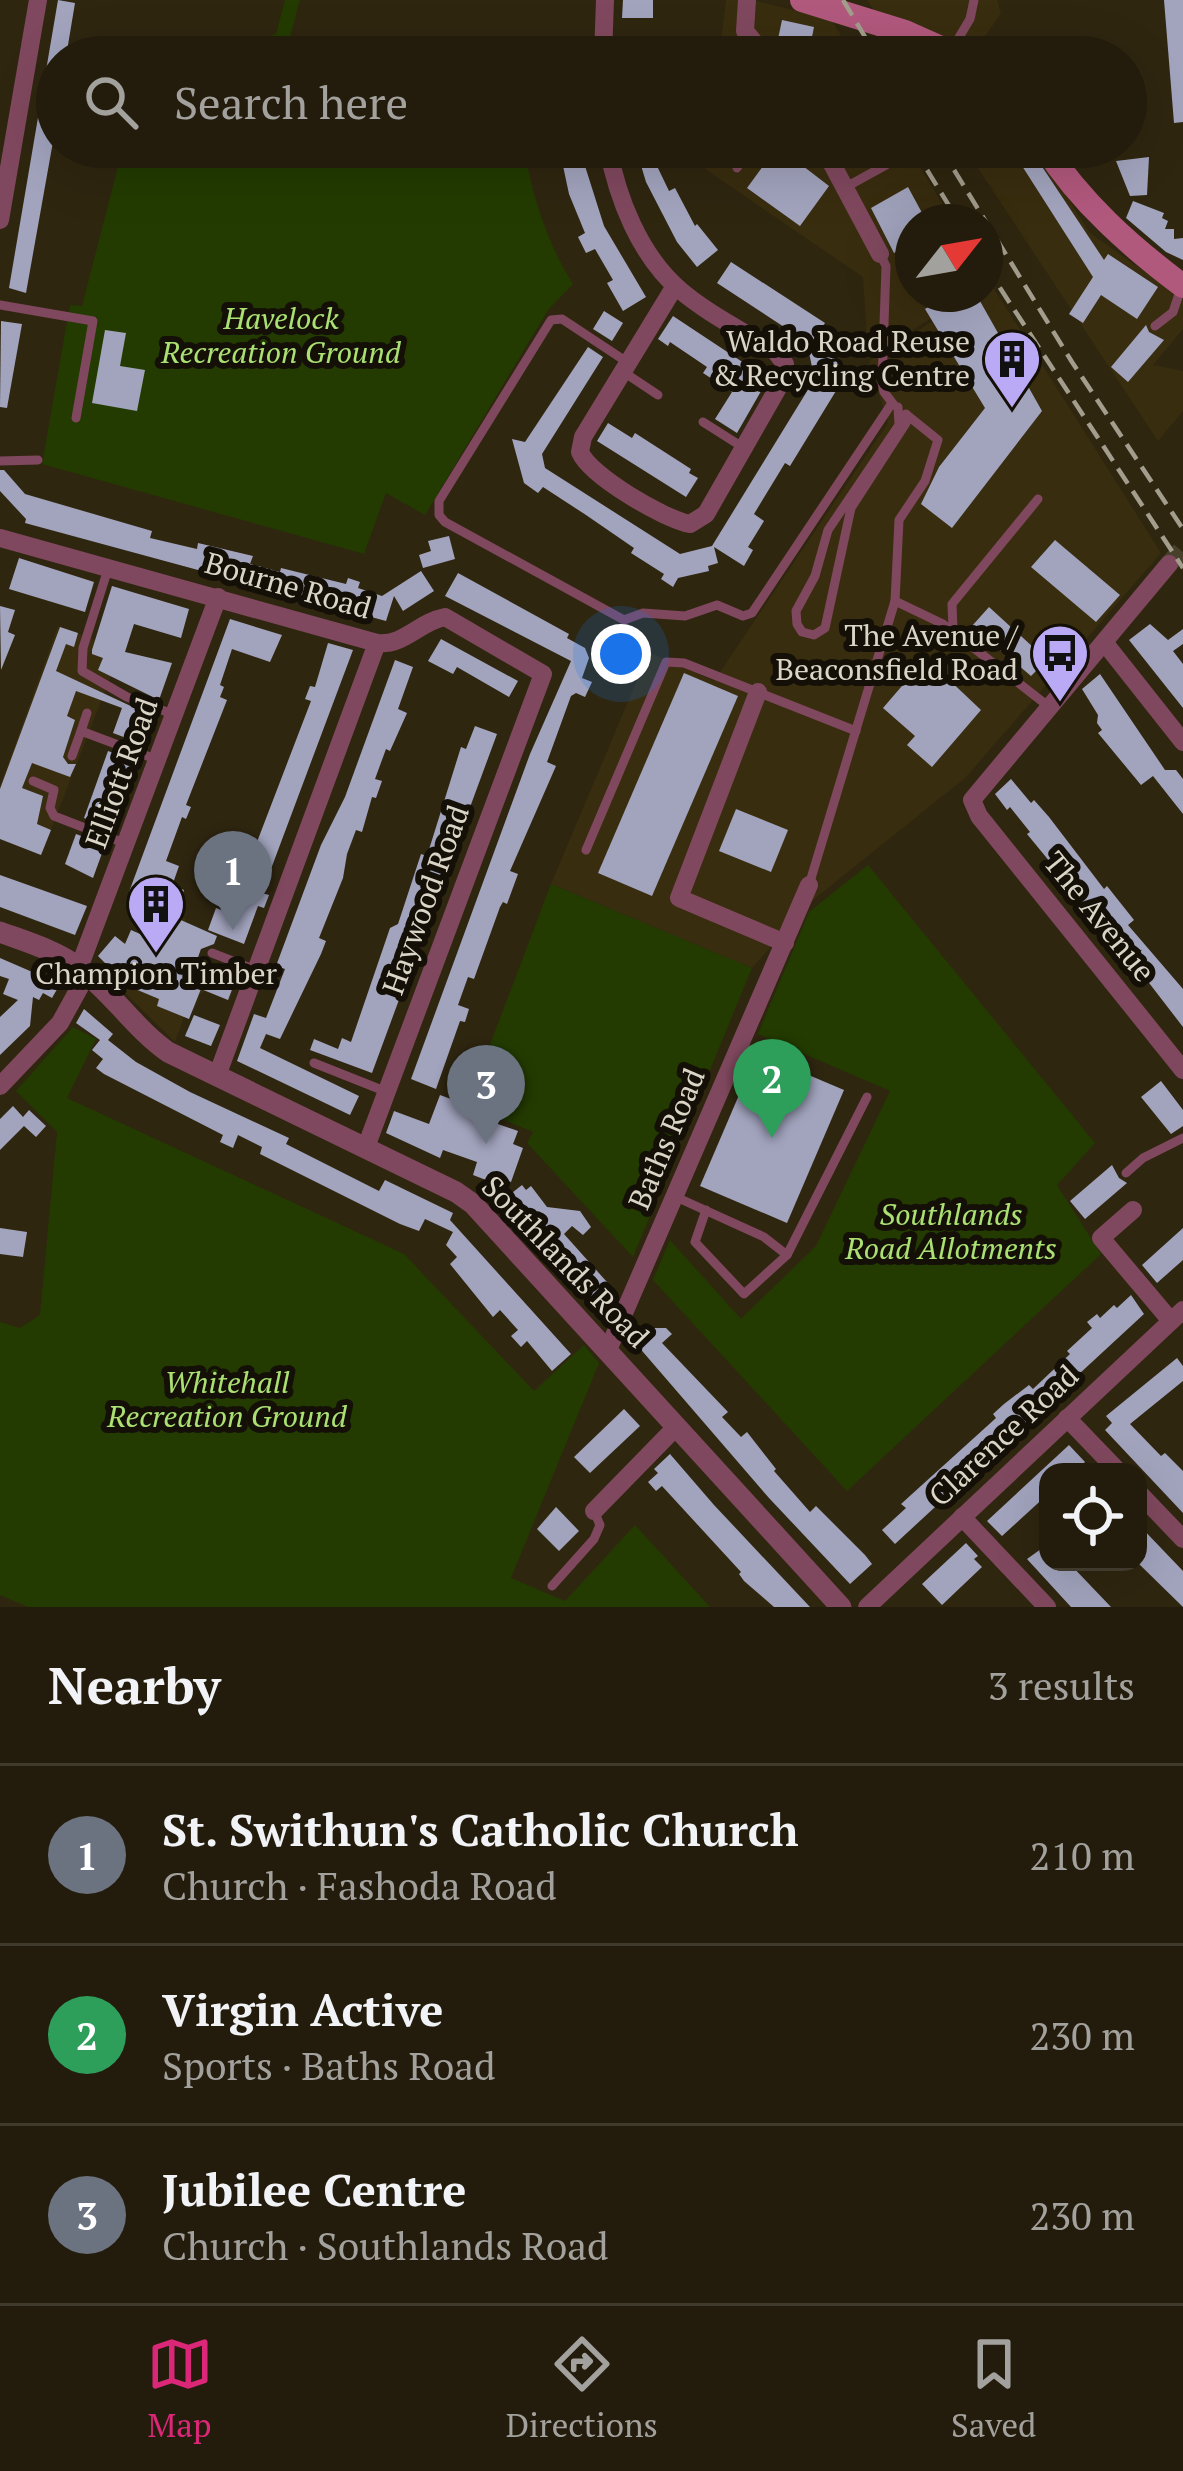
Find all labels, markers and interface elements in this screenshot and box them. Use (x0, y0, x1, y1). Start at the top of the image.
search box (36, 36, 1147, 168)
icon: search (78, 69, 144, 135)
text: Search here (174, 72, 408, 132)
north arrow (895, 204, 1003, 312)
park label: Havelock Recreation Ground (160, 298, 402, 372)
place label: Waldo Road Reuse & Recycling Centre (712, 321, 970, 395)
building icon: Waldo Road Reuse & Recycling Centre (981, 328, 1043, 410)
street label: Bourne Road (201, 542, 376, 628)
place label: The Avenue / Beaconsfield Road (775, 615, 1020, 689)
bus stop icon: The Avenue / Beaconsfield Road (1029, 622, 1091, 704)
your location (591, 624, 651, 684)
street label: Elliott Road (75, 692, 167, 853)
street label: Haywood Road (372, 800, 478, 1000)
pin: 1 (194, 831, 272, 930)
street label: The Avenue (1035, 843, 1164, 990)
building icon: Champion Timber (125, 873, 187, 955)
place label: Champion Timber (35, 953, 278, 993)
pin: 2 (733, 1039, 811, 1138)
pin: 3 (447, 1045, 525, 1144)
street label: Baths Road (618, 1062, 714, 1215)
street label: Southlands Road (473, 1167, 658, 1356)
park label: Southlands Road Allotments (844, 1194, 1057, 1268)
street label: Clarence Road (920, 1356, 1087, 1515)
park label: Whitehall Recreation Ground (106, 1362, 348, 1436)
map controls (1039, 1463, 1147, 1571)
button: locate (1039, 1463, 1147, 1571)
text: Nearby (48, 1651, 221, 1719)
text: 3 results (988, 1659, 1135, 1711)
text: St. Swithun's Catholic Church (162, 1799, 798, 1859)
text: 1 (76, 1829, 98, 1881)
text: 210 m (1030, 1829, 1135, 1881)
text: Church · Fashoda Road (162, 1859, 557, 1911)
text: Virgin Active (162, 1979, 443, 2039)
text: 2 (76, 2009, 98, 2061)
text: 230 m (1030, 2009, 1135, 2061)
text: Sports · Baths Road (162, 2039, 496, 2091)
text: Jubilee Centre (162, 2159, 466, 2219)
text: 3 (76, 2189, 98, 2241)
text: 230 m (1030, 2189, 1135, 2241)
text: Church · Southlands Road (162, 2219, 609, 2271)
tab: Map (147, 2331, 213, 2446)
tab: Directions (506, 2331, 658, 2446)
tab: Saved (951, 2331, 1036, 2446)

